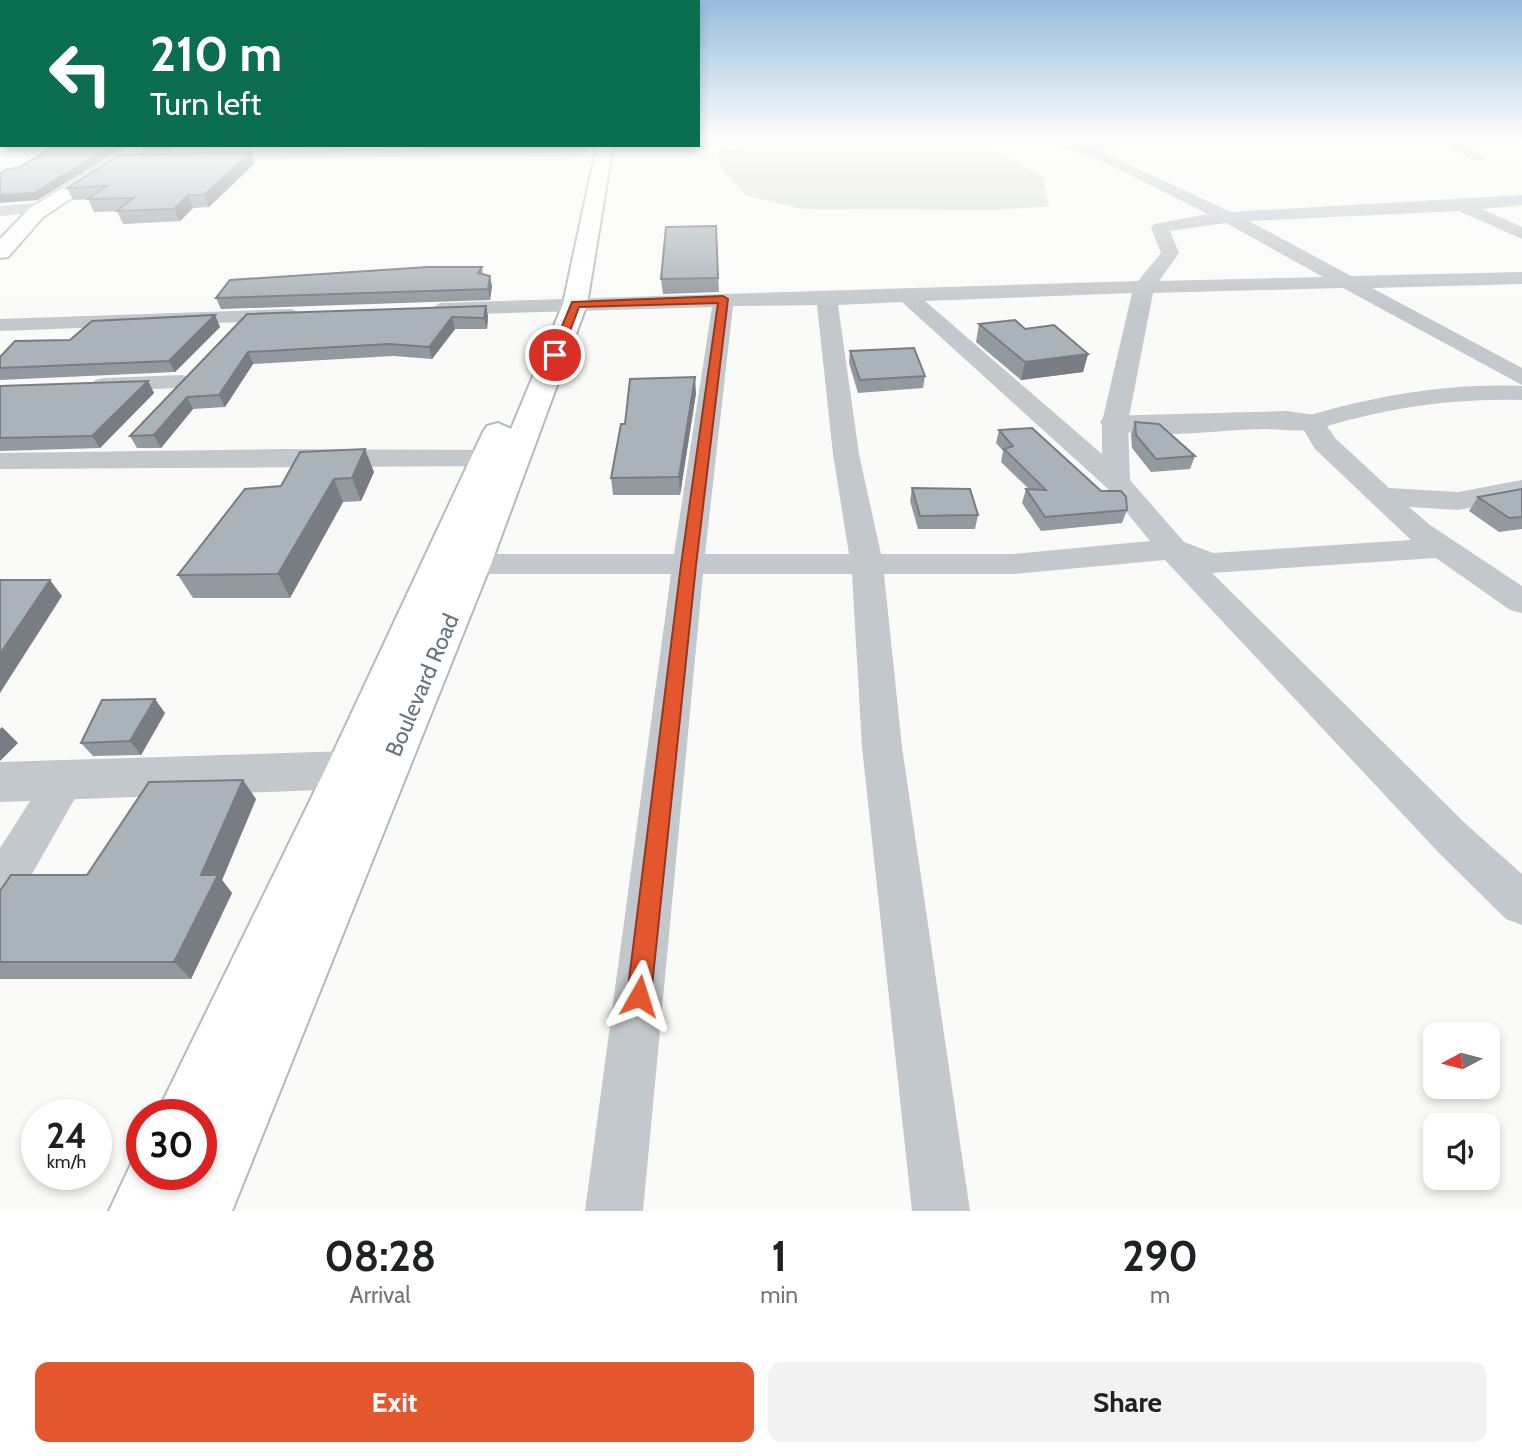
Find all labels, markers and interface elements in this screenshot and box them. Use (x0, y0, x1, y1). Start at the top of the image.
text: 210 m (150, 24, 282, 83)
icon: left (35, 28, 126, 119)
text: Turn left (150, 84, 261, 123)
pin (525, 325, 585, 385)
icon: arrive (536, 336, 574, 374)
street label: Boulevard Road (379, 609, 465, 761)
position arrow (602, 959, 676, 1033)
north arrow (1423, 1022, 1500, 1099)
map controls (1423, 1022, 1500, 1190)
speed limit sign: 30 (126, 1099, 217, 1190)
button: sound (1423, 1113, 1500, 1190)
text: 24 (46, 1114, 87, 1157)
text: km/h (47, 1151, 86, 1173)
text: 08:28 (324, 1230, 436, 1282)
text: 1 (771, 1230, 787, 1282)
text: 290 (1122, 1230, 1198, 1282)
text: Arrival (350, 1281, 411, 1309)
text: min (760, 1281, 798, 1309)
text: m (1150, 1281, 1170, 1309)
button: Exit (35, 1362, 754, 1442)
button: Share (768, 1362, 1487, 1442)

